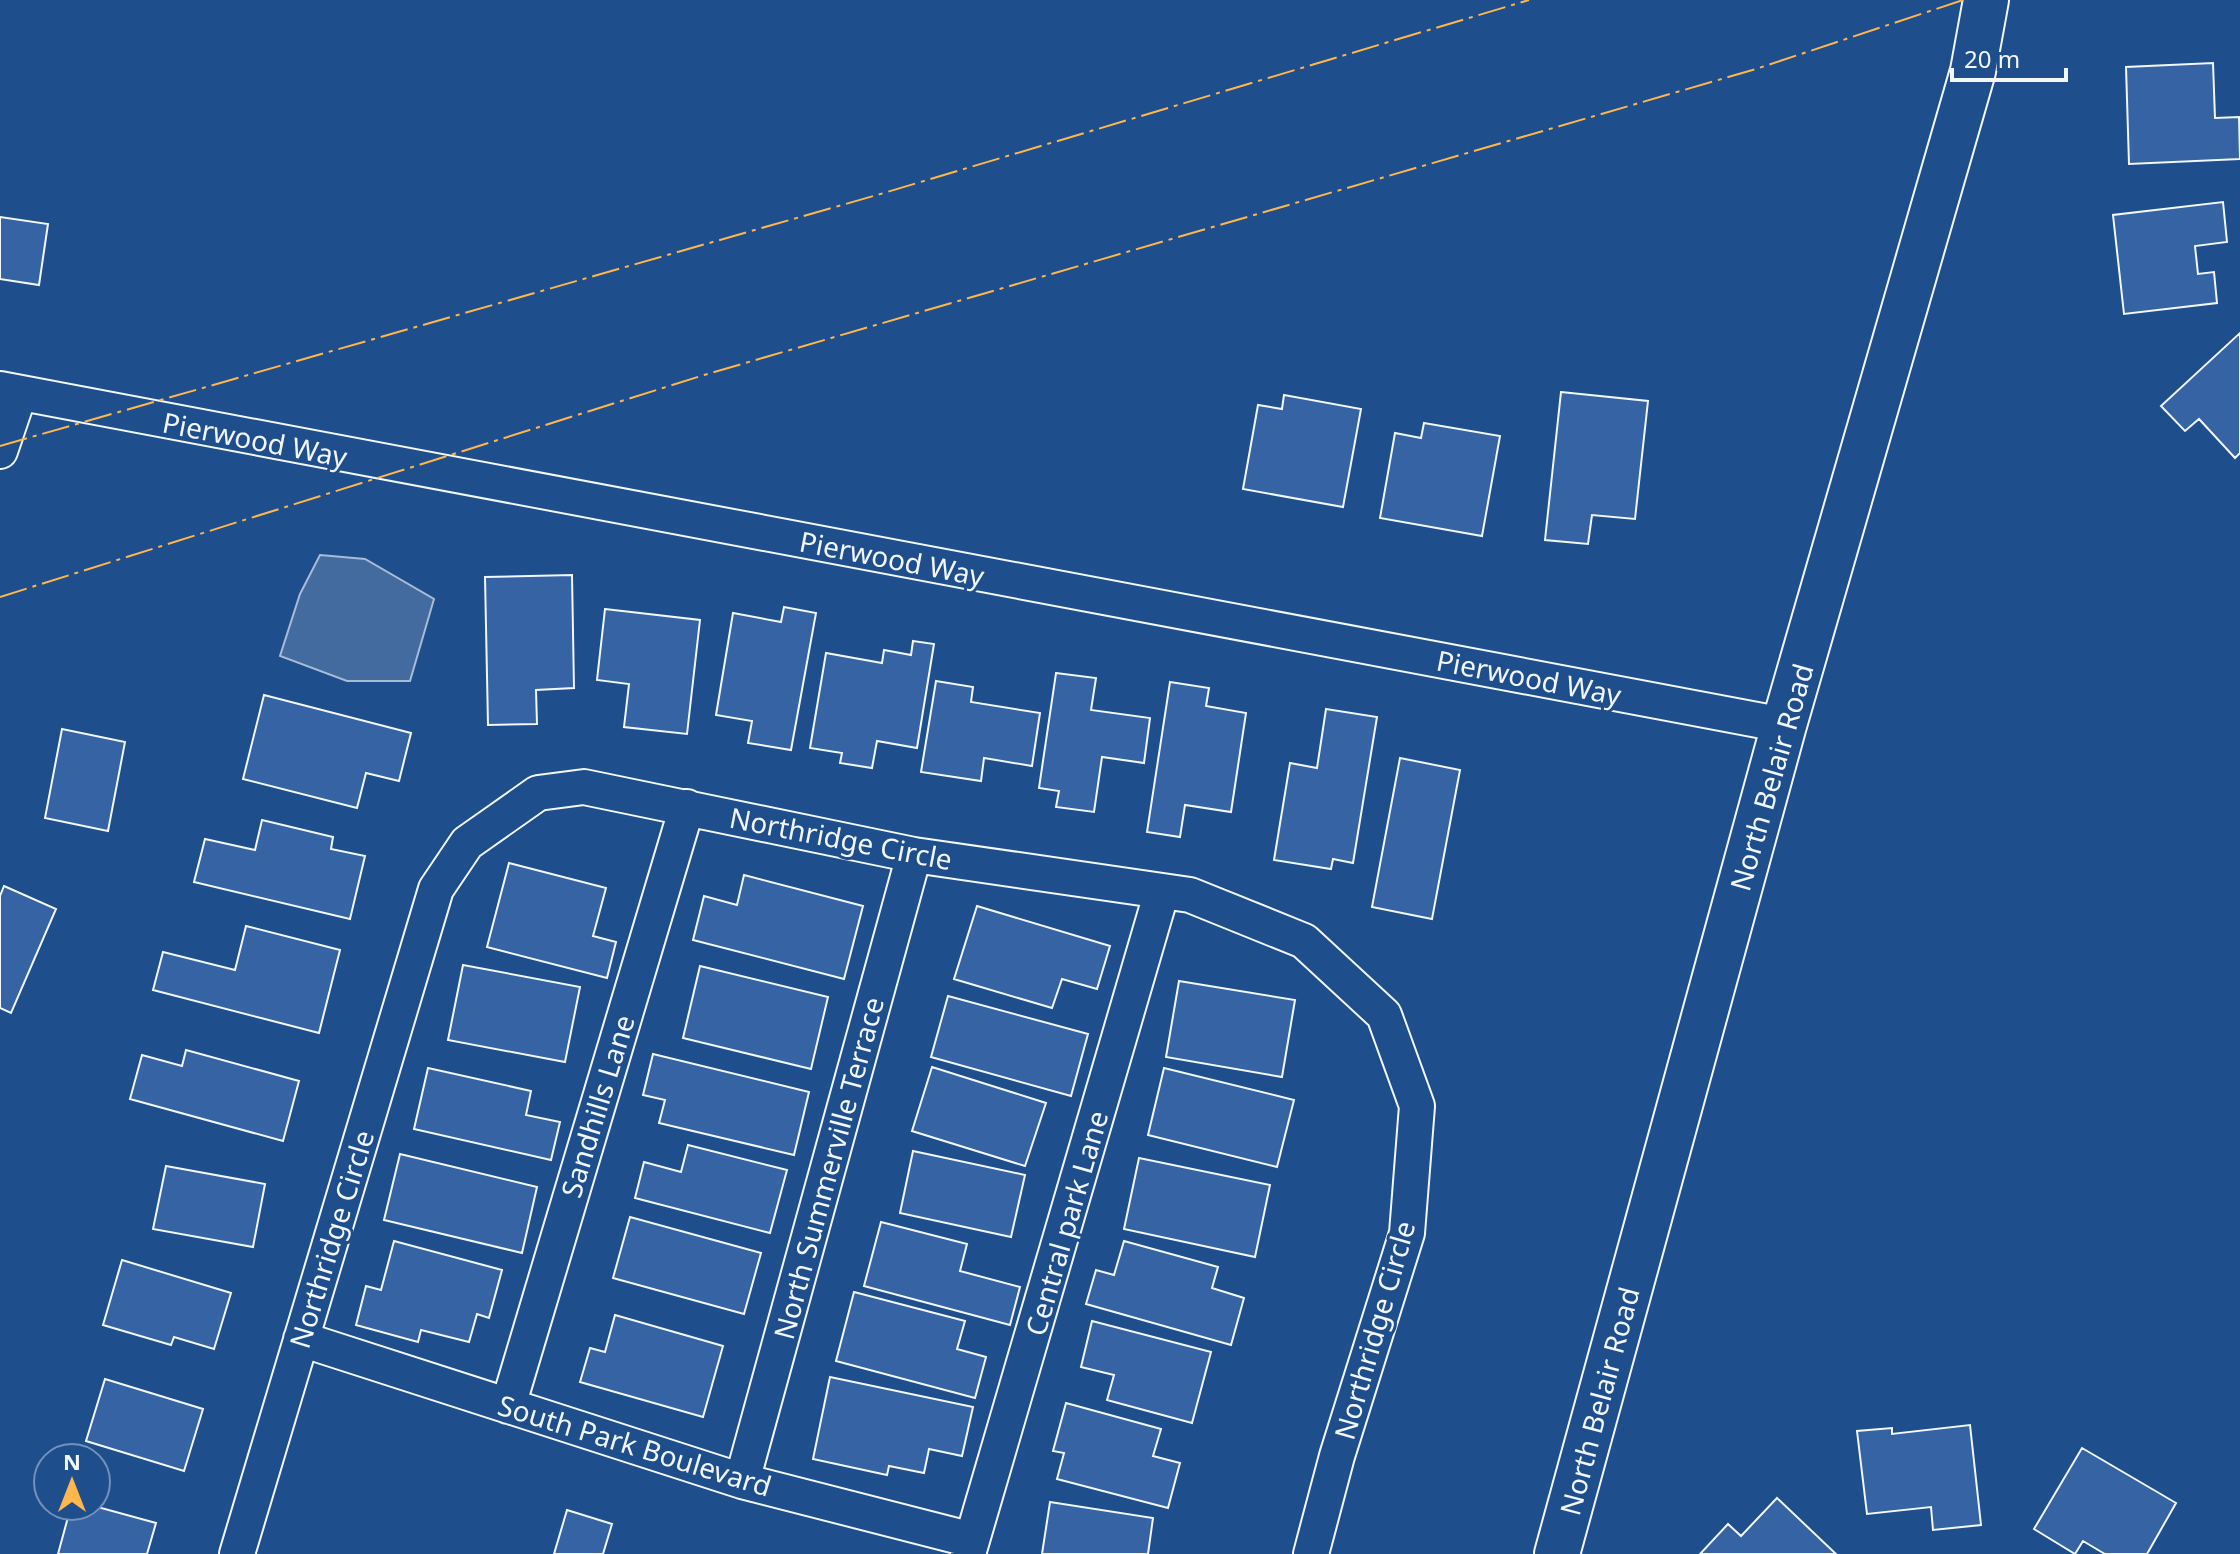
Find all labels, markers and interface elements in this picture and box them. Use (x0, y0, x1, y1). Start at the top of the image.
scale bar (1952, 32, 2066, 82)
text: 20 m (1964, 42, 2020, 75)
street label: Pierwood Way (159, 402, 351, 476)
street label: Pierwood Way (796, 521, 988, 595)
street label: Pierwood Way (1433, 640, 1625, 714)
street label: North Belair Road (1720, 659, 1822, 895)
street label: Northridge Circle (727, 798, 955, 878)
street label: North Summerville Terrace (764, 993, 892, 1343)
street label: Sandhills Lane (551, 1010, 643, 1202)
street label: Central park Lane (1016, 1106, 1116, 1340)
street label: Northridge Circle (280, 1125, 382, 1353)
street label: Northridge Circle (1325, 1216, 1423, 1444)
street label: North Belair Road (1550, 1283, 1648, 1519)
street label: South Park Boulevard (494, 1385, 776, 1505)
north arrow (32, 1442, 112, 1522)
text: N (63, 1446, 81, 1476)

